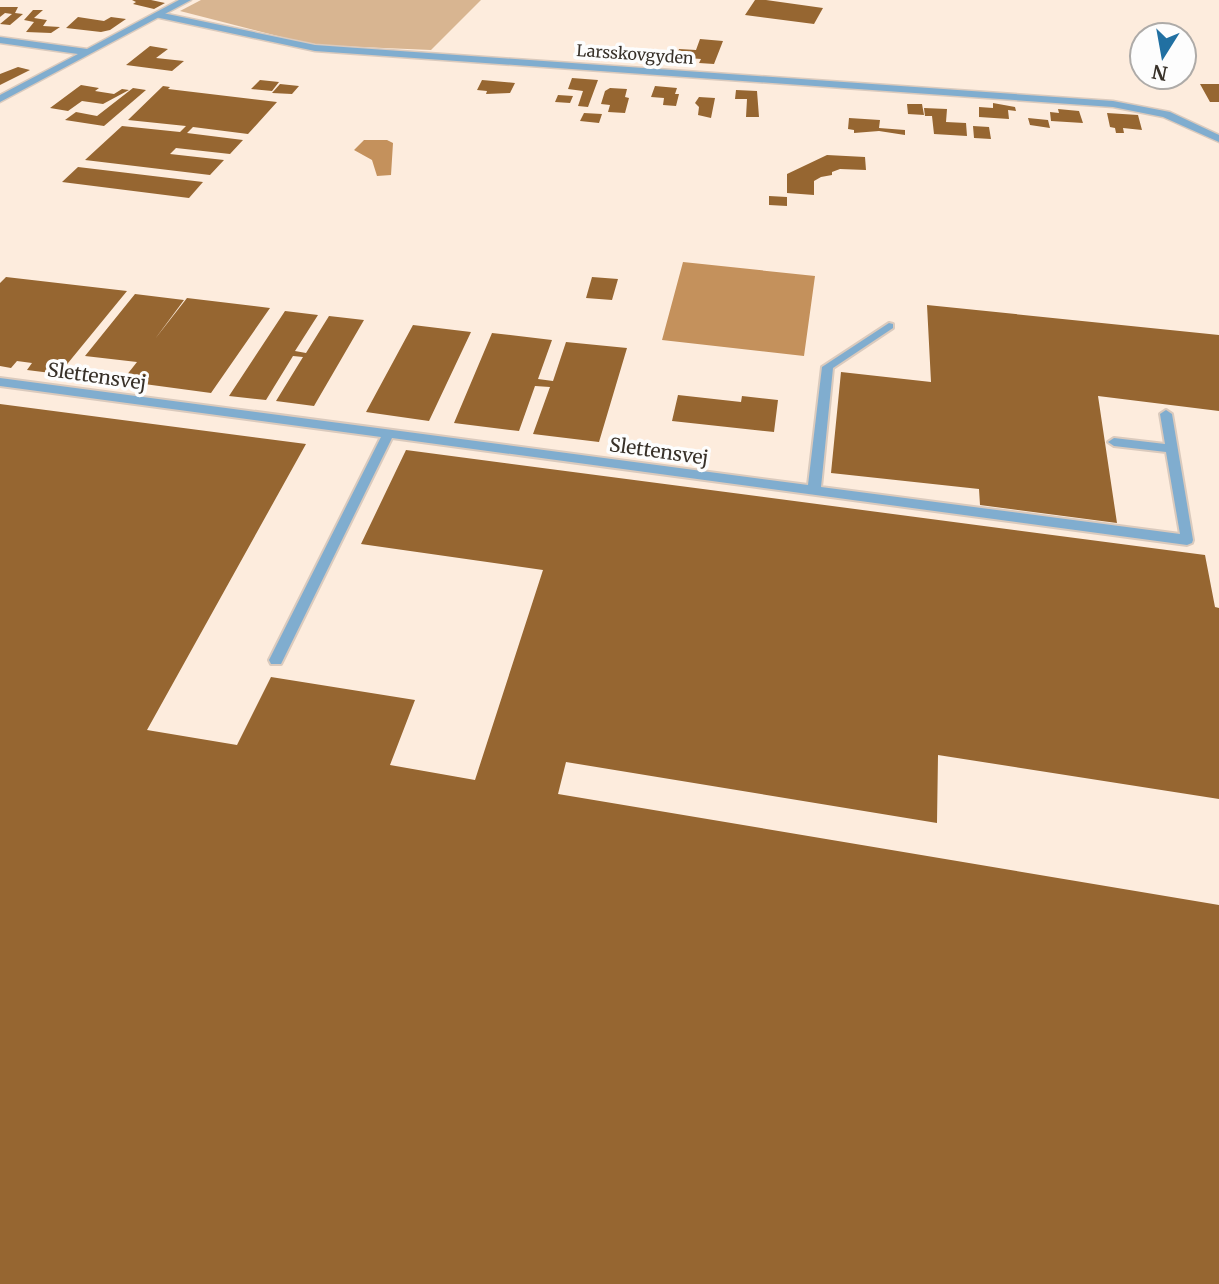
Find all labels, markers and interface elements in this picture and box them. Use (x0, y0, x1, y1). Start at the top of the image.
north arrow (1128, 21, 1198, 91)
street label: Larsskovgyden (576, 40, 695, 68)
text: N (1150, 59, 1169, 86)
street label: Slettensvej (46, 357, 148, 395)
street label: Slettensvej (608, 432, 710, 470)

